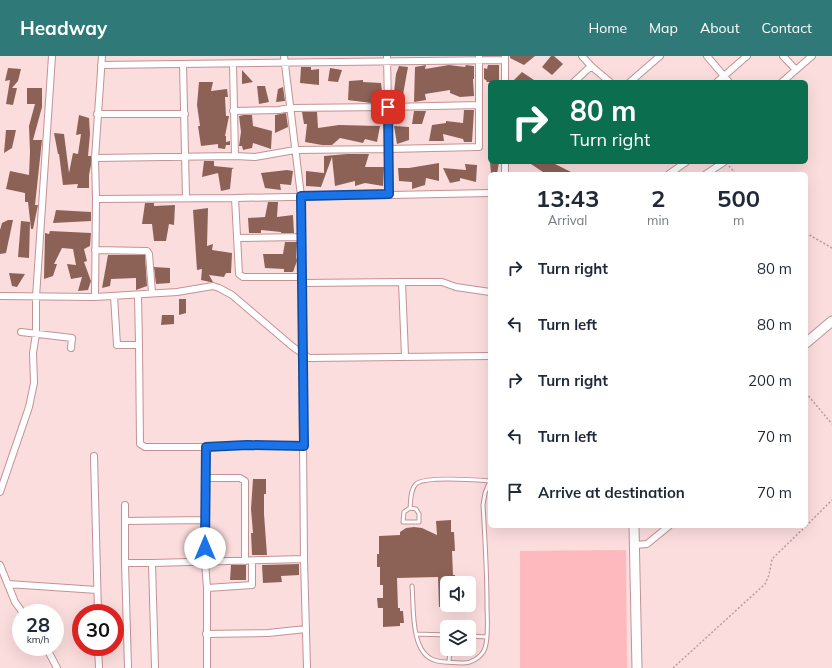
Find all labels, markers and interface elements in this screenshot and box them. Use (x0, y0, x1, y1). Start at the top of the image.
text: Headway (20, 16, 107, 40)
text: Home (588, 19, 627, 37)
text: Map (649, 19, 678, 37)
text: About (700, 19, 740, 37)
text: Contact (762, 19, 812, 37)
pin (371, 90, 405, 124)
text: 80 m (570, 93, 636, 128)
icon: arrive (377, 96, 399, 118)
icon: right (504, 96, 556, 148)
text: Turn right (570, 128, 650, 151)
text: 13:43 (536, 183, 599, 213)
text: 2 (651, 183, 665, 213)
text: 500 (717, 183, 760, 213)
text: Arrival (548, 212, 587, 228)
text: min (647, 212, 669, 228)
text: m (733, 212, 744, 228)
icon: right (504, 257, 526, 279)
text: Turn right (538, 259, 608, 278)
text: 80 m (757, 259, 792, 278)
icon: left (504, 313, 526, 335)
text: Turn left (538, 315, 597, 334)
text: 80 m (757, 315, 792, 334)
icon: right (504, 369, 526, 391)
text: Turn right (538, 371, 608, 390)
text: 200 m (748, 371, 792, 390)
icon: left (504, 425, 526, 447)
text: Turn left (538, 427, 597, 446)
text: 70 m (757, 427, 792, 446)
icon: arrive (504, 481, 526, 503)
text: Arrive at destination (538, 483, 685, 502)
text: 70 m (757, 483, 792, 502)
position arrow (184, 527, 226, 569)
map controls (440, 576, 476, 656)
button: sound (440, 576, 476, 612)
speed limit sign: 30 (72, 604, 124, 656)
text: 28 (26, 612, 50, 637)
button: layers (440, 620, 476, 656)
text: km/h (27, 633, 49, 646)

